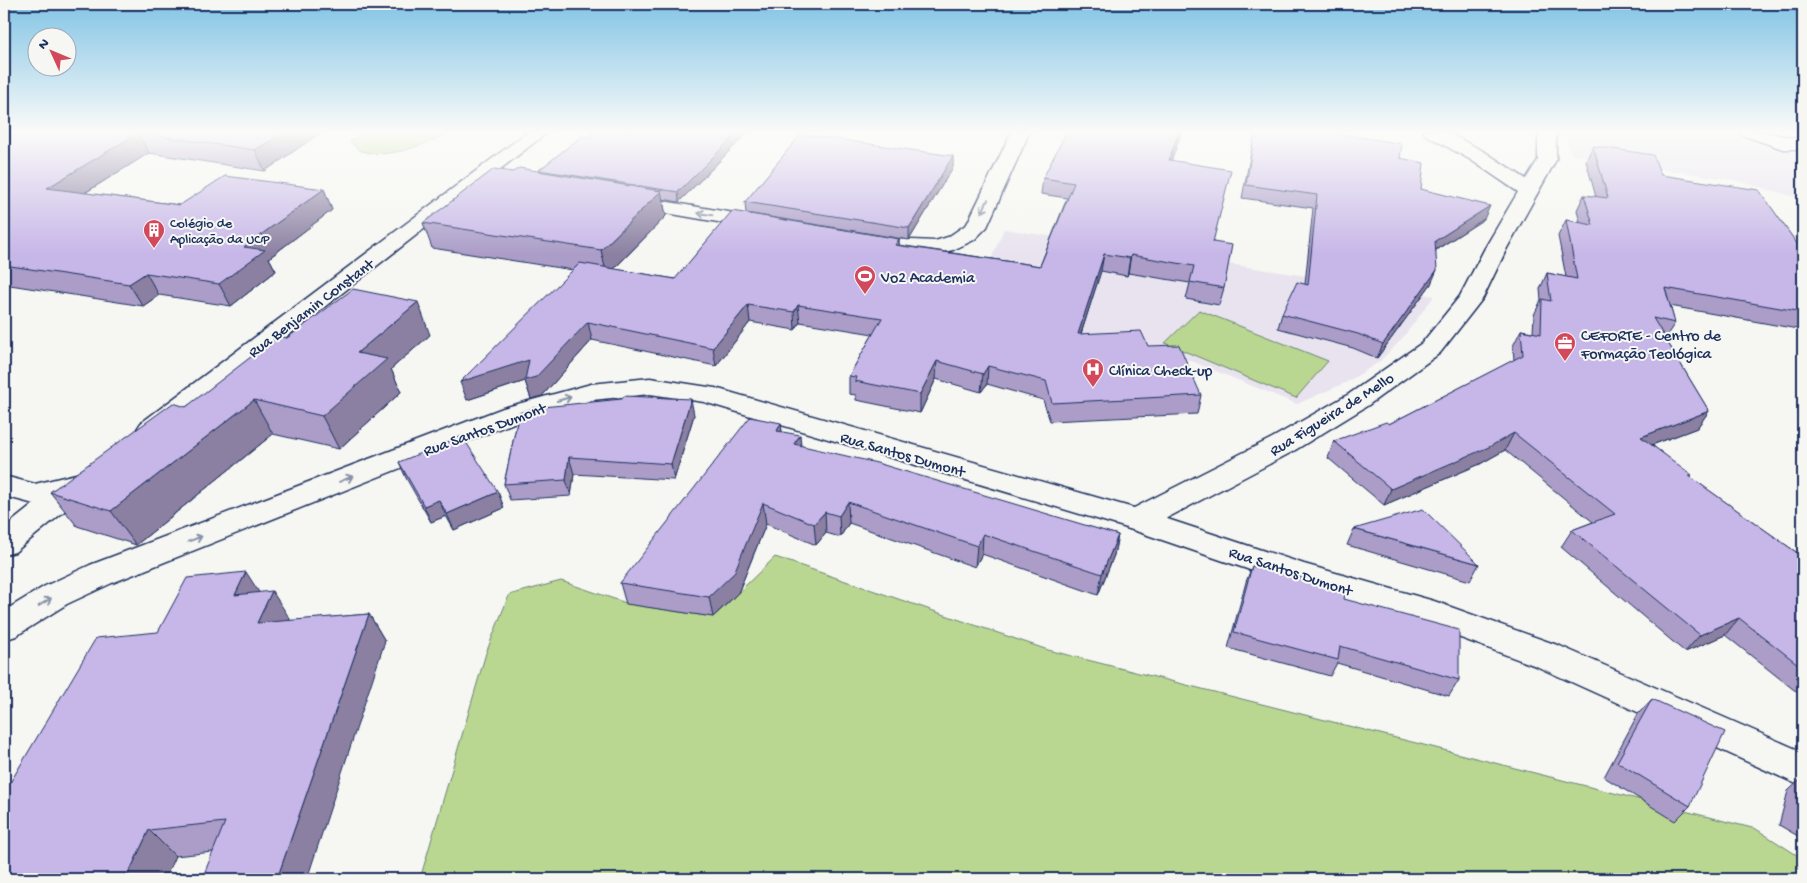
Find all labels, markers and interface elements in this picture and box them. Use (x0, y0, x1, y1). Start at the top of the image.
north arrow (28, 28, 78, 78)
text: N (35, 36, 54, 54)
one-way arrow (980, 199, 990, 214)
one-way arrow (698, 209, 714, 219)
place label: Colégio de Aplicação da UCP (170, 216, 270, 249)
building icon: Colégio de Aplicação da UCP (142, 218, 166, 249)
street label: Rua Benjamin Constant (246, 255, 380, 363)
sports icon: Vo2 Academia (853, 264, 877, 295)
place label: Vo2 Academia (880, 270, 976, 289)
place label: CEFORTE - Centro de Formação Teológica (1580, 328, 1722, 365)
office icon: CEFORTE - Centro de Formação Teológica (1553, 331, 1577, 362)
hospital icon: Clínica Check-up (1081, 357, 1105, 388)
place label: Clínica Check-up (1109, 363, 1212, 382)
street label: Rua Figueira de Mello (1267, 370, 1399, 462)
one-way arrow (556, 394, 572, 404)
street label: Rua Santos Dumont (421, 400, 550, 462)
street label: Rua Santos Dumont (838, 429, 968, 484)
one-way arrow (338, 474, 353, 484)
one-way arrow (187, 534, 202, 543)
street label: Rua Santos Dumont (1226, 544, 1355, 603)
one-way arrow (38, 596, 52, 606)

